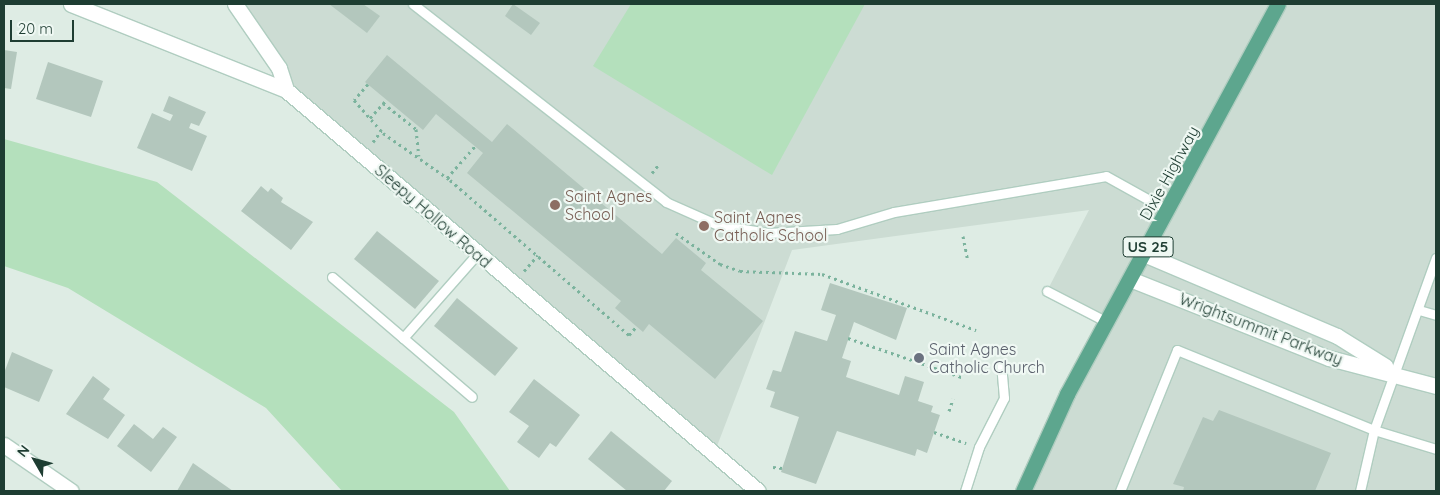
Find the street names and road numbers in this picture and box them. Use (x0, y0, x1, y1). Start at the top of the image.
street label: Dixie Highway (1135, 123, 1203, 223)
street label: Sleepy Hollow Road (371, 160, 495, 272)
road number: US 25 (1122, 234, 1174, 260)
street label: Wrightsummit Parkway (1177, 289, 1345, 369)

